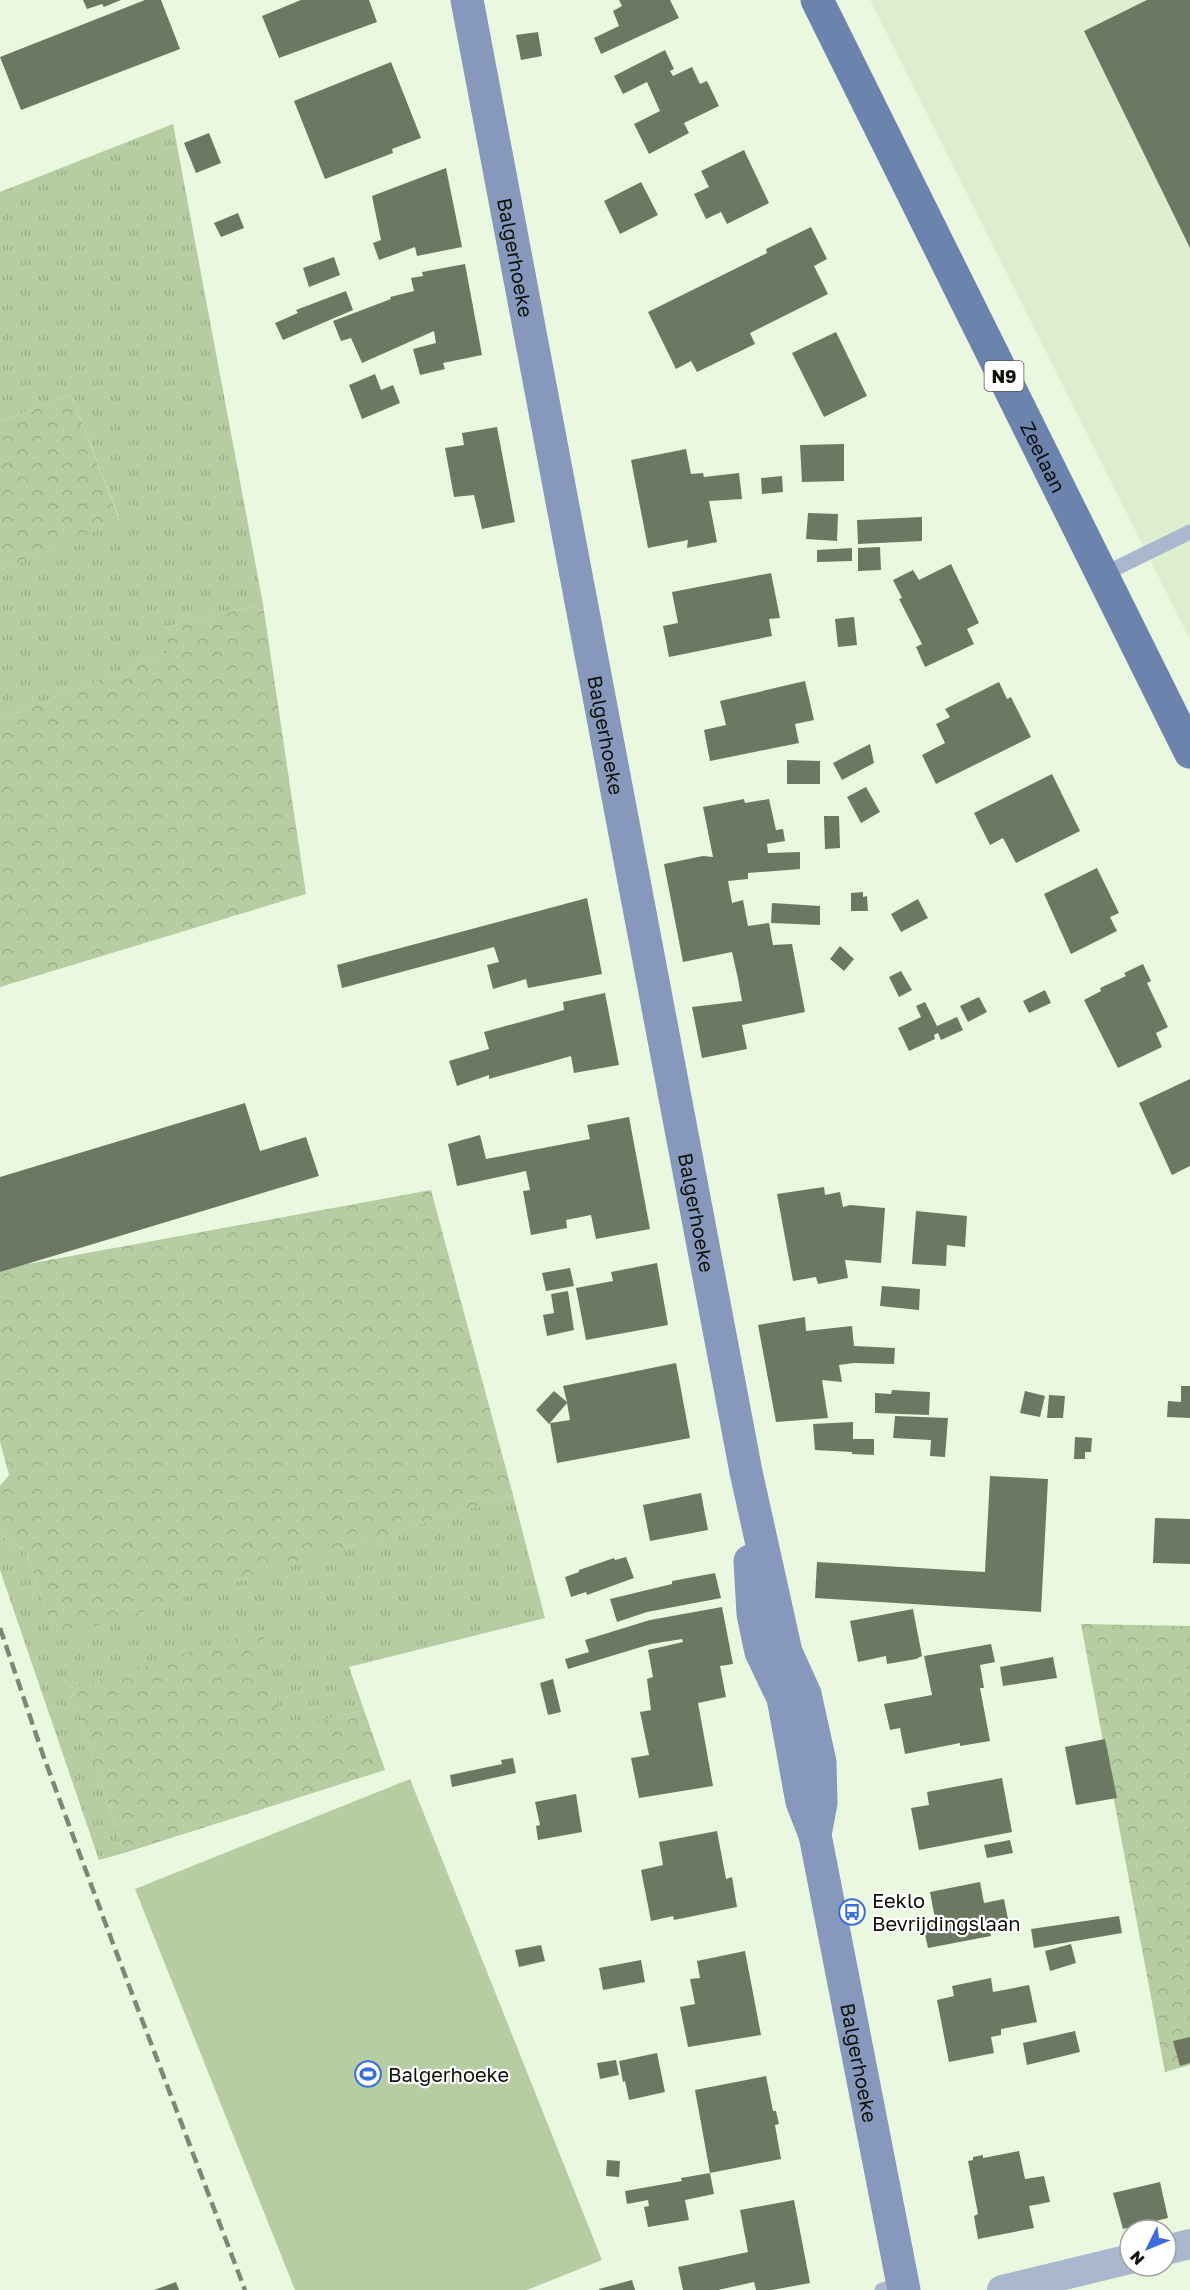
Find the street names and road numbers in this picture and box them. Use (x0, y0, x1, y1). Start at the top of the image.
street label: Balgerhoeke (493, 196, 539, 319)
road number: N9 (984, 361, 1024, 391)
street label: Zeelaan (1016, 417, 1071, 496)
street label: Balgerhoeke (583, 673, 629, 797)
street label: Balgerhoeke (674, 1151, 720, 1274)
street label: Balgerhoeke (836, 2001, 883, 2124)

